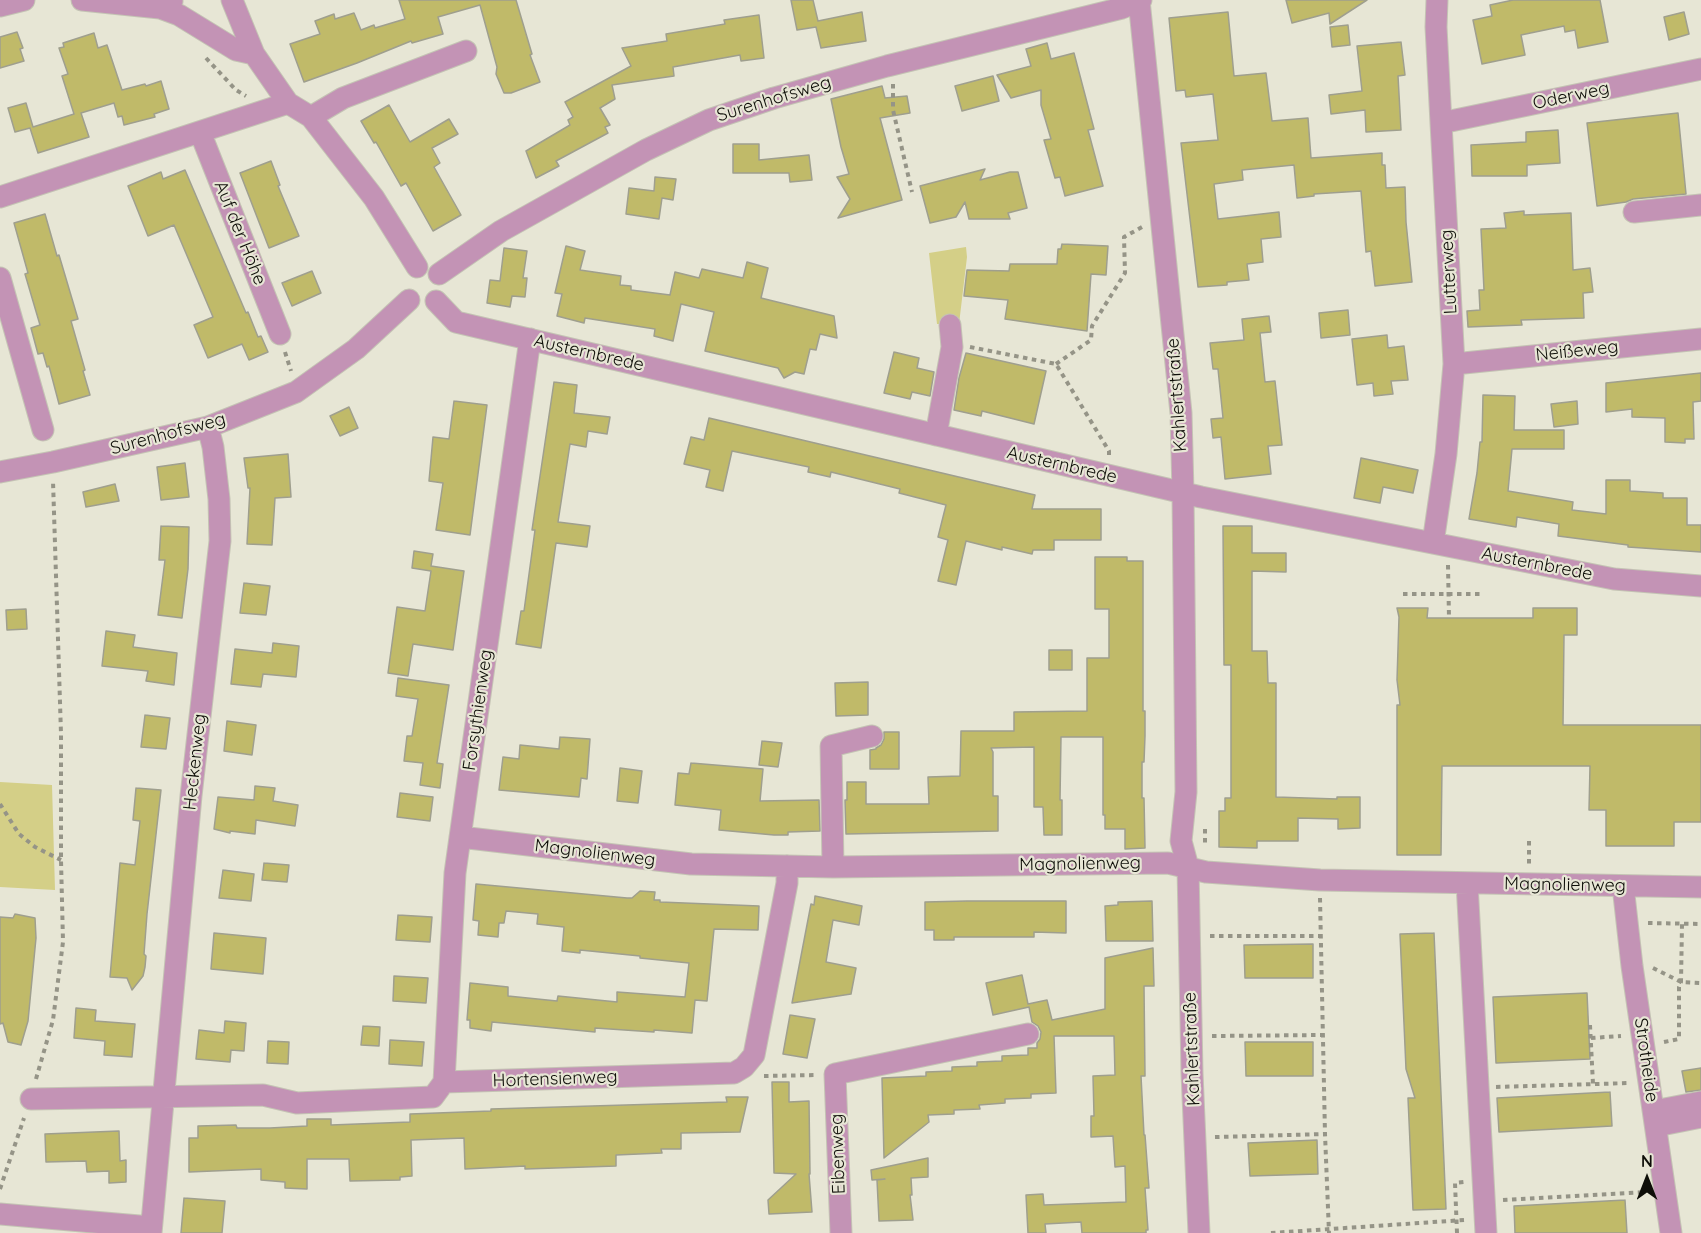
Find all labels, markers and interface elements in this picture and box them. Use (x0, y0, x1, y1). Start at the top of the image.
street label: Surenhofsweg (714, 71, 834, 127)
street label: Oderweg (1531, 77, 1611, 115)
street label: Auf der Höhe (209, 178, 271, 288)
street label: Lutterweg (1436, 229, 1462, 315)
street label: Austernbrede (532, 330, 646, 376)
street label: Neißeweg (1535, 336, 1619, 366)
street label: Kahlertstraße (1162, 337, 1192, 453)
street label: Surenhofsweg (108, 408, 228, 460)
street label: Austernbrede (1005, 442, 1119, 488)
street label: Austernbrede (1480, 543, 1594, 585)
street label: Forsythienweg (459, 648, 497, 772)
street label: Heckenweg (179, 713, 211, 811)
street label: Magnolienweg (533, 835, 657, 871)
street label: Magnolienweg (1019, 852, 1141, 876)
street label: Magnolienweg (1504, 873, 1626, 897)
street label: Kahlertstraße (1179, 992, 1205, 1106)
street label: Strotheide (1629, 1016, 1663, 1104)
street label: Hortensienweg (492, 1066, 618, 1092)
street label: Eibenweg (826, 1113, 850, 1195)
north arrow (1617, 1149, 1677, 1209)
text: N (1641, 1151, 1653, 1171)

